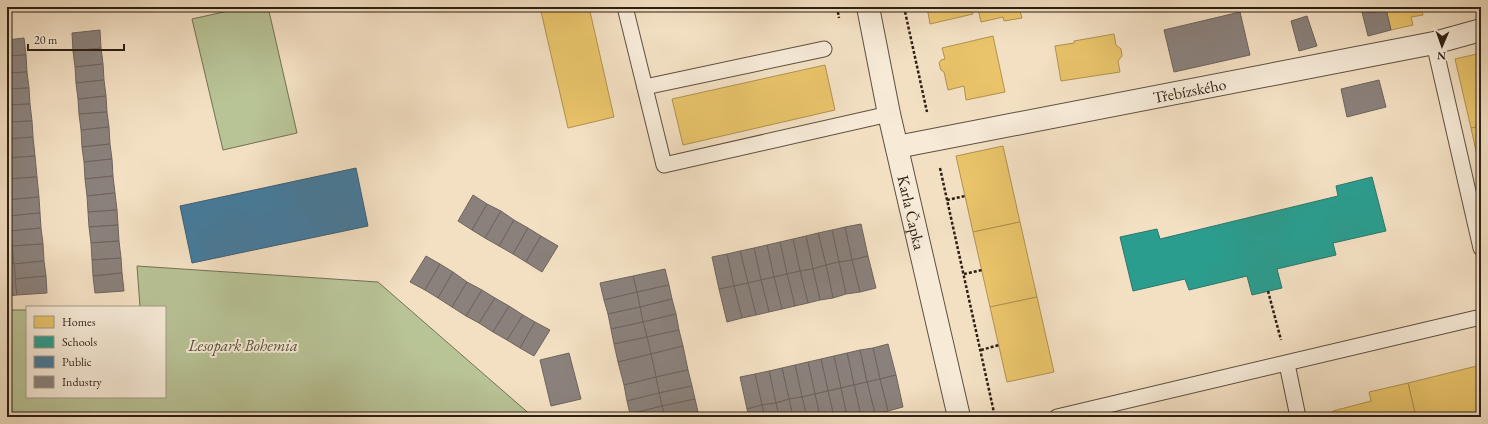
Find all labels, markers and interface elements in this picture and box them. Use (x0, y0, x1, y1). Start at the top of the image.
scale bar (28, 26, 124, 52)
north arrow (1422, 26, 1462, 66)
text: 20 m (34, 32, 58, 48)
text: N (1437, 49, 1446, 63)
street label: Třebízského (1151, 73, 1228, 108)
street label: Karla Čapka (892, 173, 930, 252)
legend (26, 306, 166, 398)
text: Homes (62, 314, 96, 330)
text: Schools (62, 334, 97, 350)
park label: Lesopark Bohemia (187, 335, 298, 356)
text: Public (62, 354, 92, 370)
text: Industry (62, 374, 102, 390)

